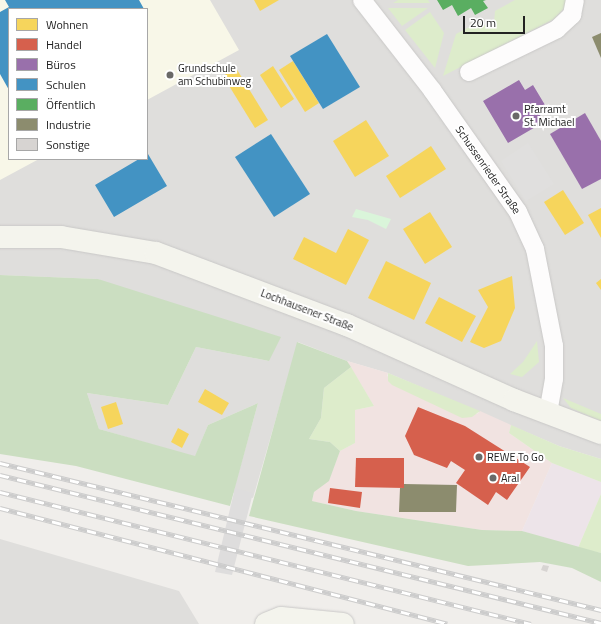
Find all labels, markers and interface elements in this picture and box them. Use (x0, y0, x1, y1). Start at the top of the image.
legend (8, 8, 148, 160)
scale bar (465, 8, 527, 34)
text: 20 m (470, 13, 496, 32)
text: Wohnen (46, 15, 88, 34)
text: Handel (46, 35, 82, 54)
text: Büros (46, 55, 76, 74)
place label: Grundschule am Schubinweg (178, 62, 251, 88)
marker: Grundschule am Schubinweg (165, 70, 175, 80)
text: Schulen (46, 75, 86, 94)
text: Öffentlich (46, 95, 96, 114)
place label: Pfarramt St. Michael (524, 103, 574, 129)
marker: Pfarramt St. Michael (511, 111, 521, 121)
text: Industrie (46, 115, 91, 134)
street label: Schussenrieder Straße (453, 123, 523, 217)
text: Sonstige (46, 135, 90, 154)
street label: Lochhausener Straße (259, 286, 355, 334)
place label: REWE To Go (487, 450, 544, 464)
marker: REWE To Go (474, 452, 484, 462)
place label: Aral (501, 471, 519, 485)
marker: Aral (488, 473, 498, 483)

